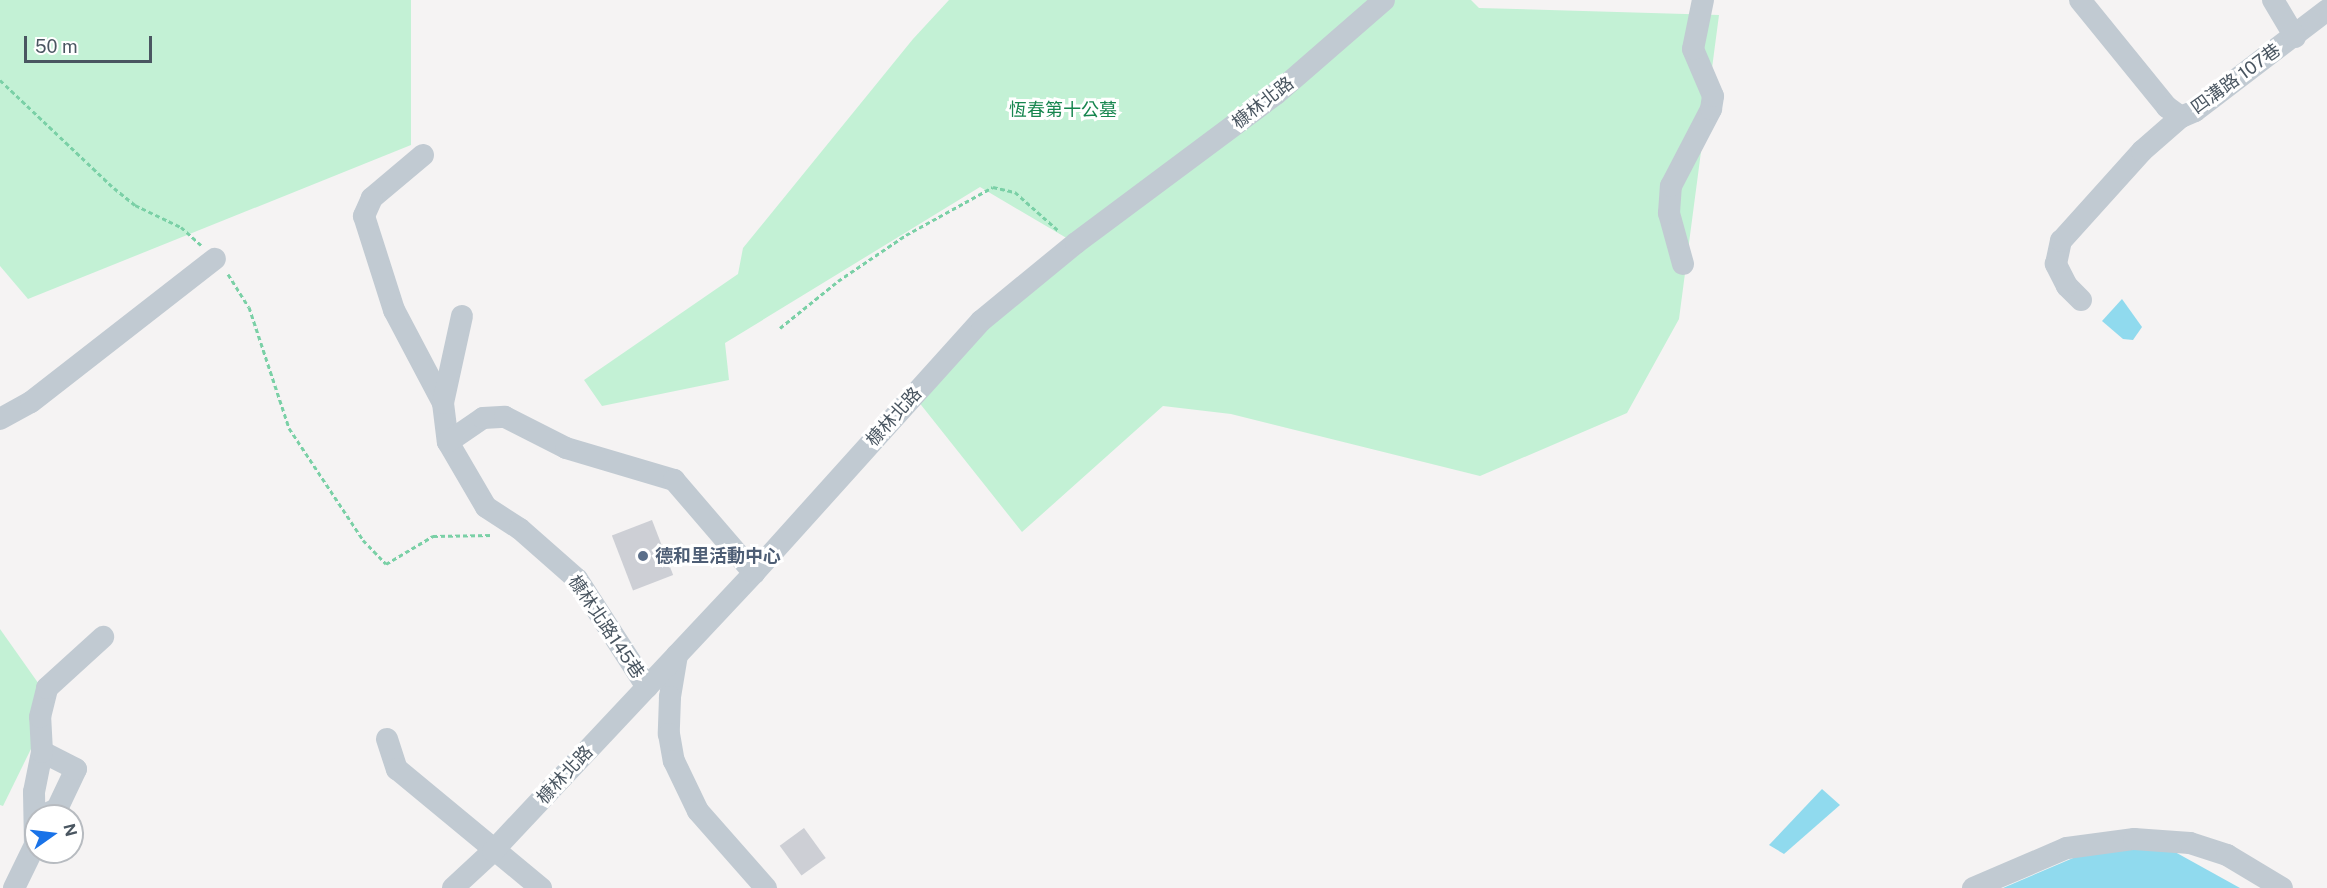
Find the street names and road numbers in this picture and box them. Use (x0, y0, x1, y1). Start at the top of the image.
street label: 四溝路 107巷 (2187, 39, 2285, 119)
street label: 槺林北路 (1228, 72, 1298, 134)
street label: 槺林北路 (862, 383, 926, 451)
street label: 槺林北路145巷 (563, 571, 649, 683)
street label: 槺林北路 (533, 741, 597, 809)

